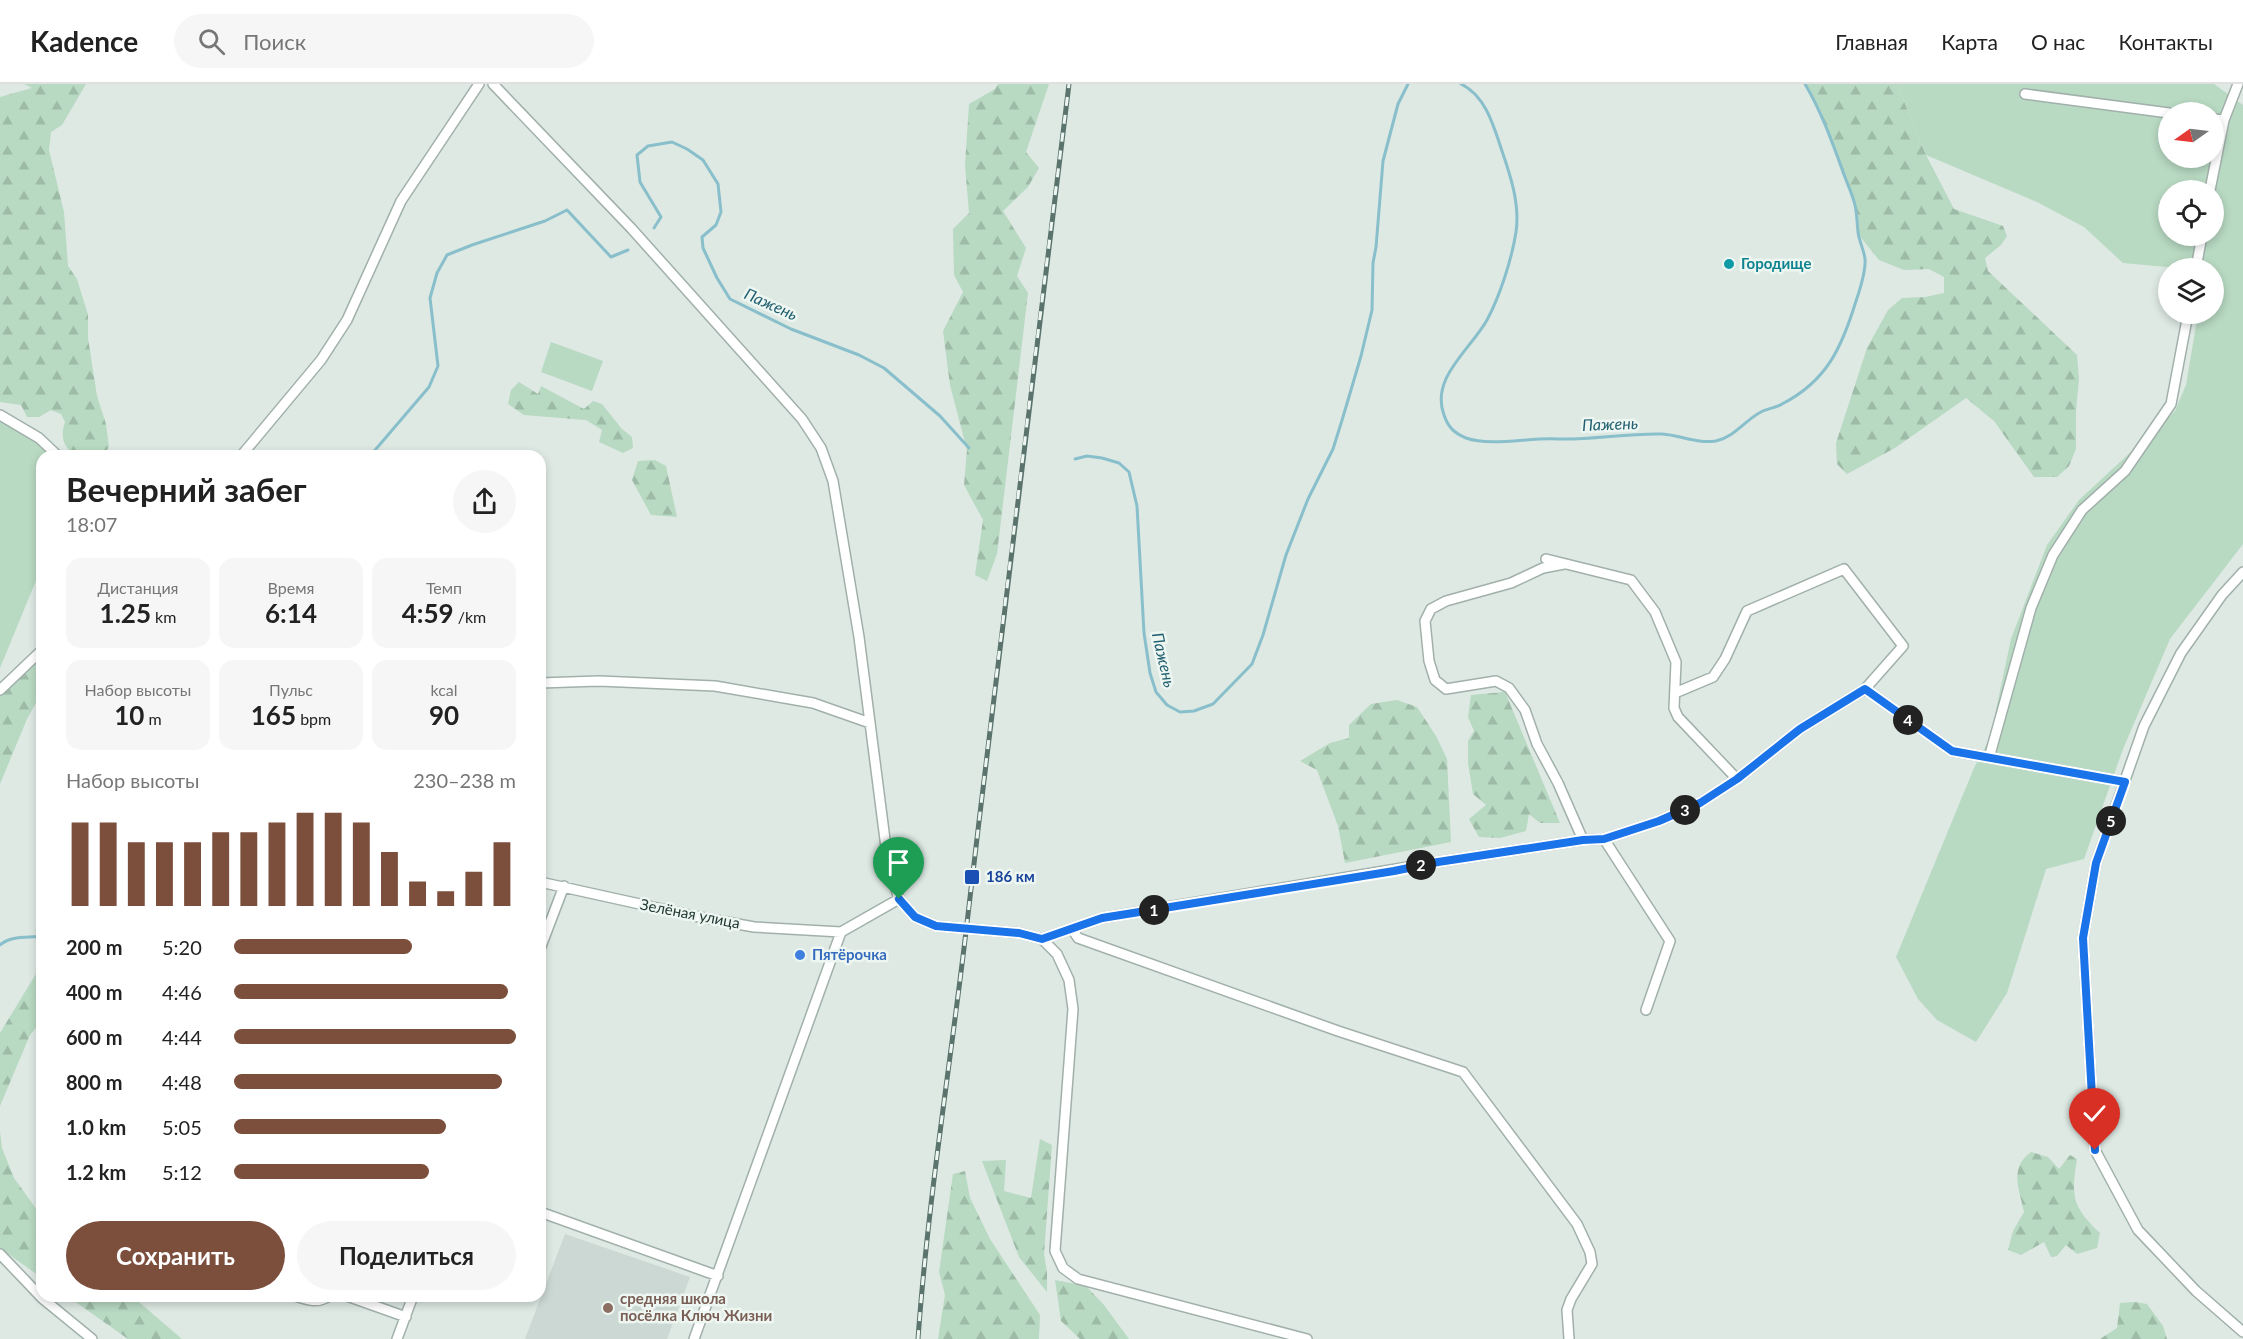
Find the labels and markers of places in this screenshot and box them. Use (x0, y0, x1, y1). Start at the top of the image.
place label: Городище (1741, 254, 1811, 272)
marker: Городище (1722, 257, 1736, 271)
pin: 4 (1893, 705, 1923, 735)
pin: 3 (1670, 795, 1700, 825)
pin: 5 (2096, 806, 2126, 836)
pin (873, 837, 924, 899)
pin: 2 (1406, 850, 1436, 880)
place label: 186 км (986, 867, 1035, 885)
marker: 186 км (963, 868, 981, 886)
pin: 1 (1139, 895, 1169, 925)
place label: Пятёрочка (812, 945, 887, 963)
marker: Пятёрочка (793, 948, 807, 962)
pin (2069, 1088, 2120, 1150)
place label: средняя школа посёлка Ключ Жизни (620, 1289, 772, 1324)
marker: средняя школа посёлка Ключ Жизни (601, 1301, 615, 1315)

